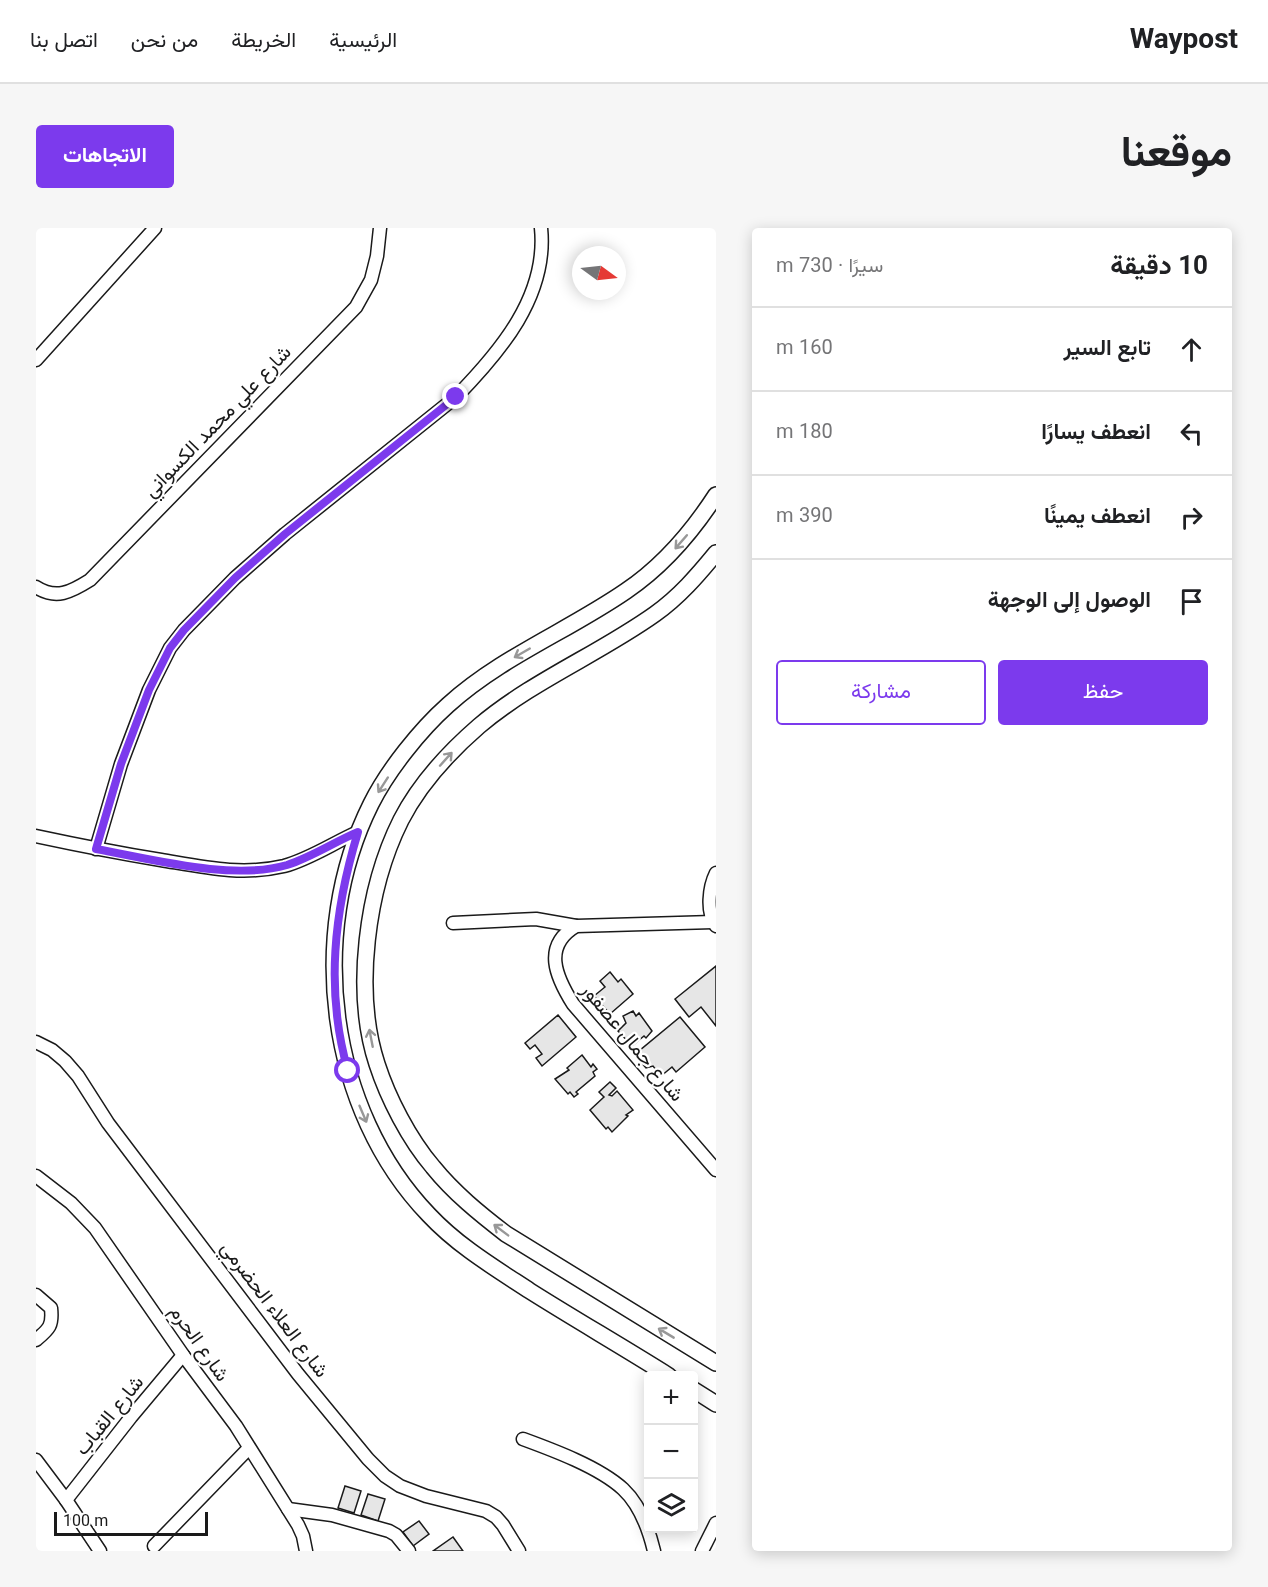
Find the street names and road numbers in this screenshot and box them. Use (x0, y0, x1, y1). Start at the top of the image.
street label: شارع علي محمد الكسواني (137, 339, 300, 506)
street label: شارع جمال عصفور (571, 976, 691, 1110)
street label: شارع العلاء الحضرمي (211, 1235, 336, 1385)
street label: شارع الحرم (160, 1299, 237, 1389)
street label: شارع القباب (68, 1369, 153, 1463)

